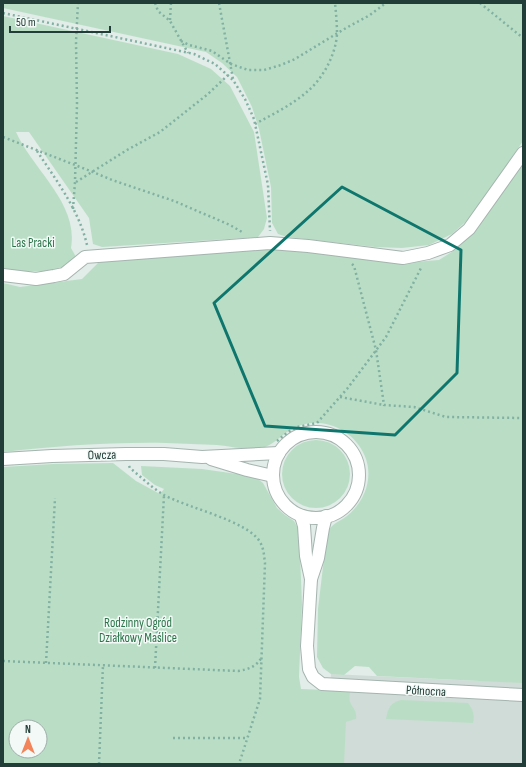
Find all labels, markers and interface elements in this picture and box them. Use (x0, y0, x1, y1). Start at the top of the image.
scale bar (10, 8, 110, 34)
text: 50 m (16, 15, 36, 30)
park label: Las Pracki (11, 235, 55, 251)
street label: Owcza (88, 447, 116, 463)
park label: Rodzinny Ogród Działkowy Maślice (99, 615, 177, 646)
street label: Północna (406, 682, 446, 700)
north arrow (8, 719, 48, 759)
text: N (25, 723, 31, 736)

